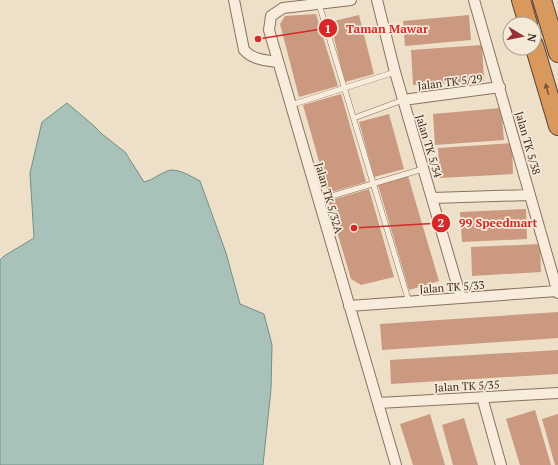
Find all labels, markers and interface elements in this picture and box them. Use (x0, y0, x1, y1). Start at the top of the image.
callout: Taman Mawar (318, 16, 436, 40)
north arrow (502, 16, 542, 56)
text: 1 (325, 21, 331, 36)
text: Taman Mawar (346, 21, 429, 36)
text: N (524, 32, 539, 44)
street label: Jalan TK 5/29 (417, 71, 483, 93)
one-way arrow (544, 83, 550, 95)
street label: Jalan TK 5/38 (512, 110, 544, 176)
street label: Jalan TK 5/34 (413, 113, 445, 179)
street label: Jalan TK 5/32A (312, 161, 346, 235)
callout: 99 Speedmart (431, 211, 545, 235)
text: 2 (438, 215, 445, 230)
text: 99 Speedmart (459, 215, 538, 230)
street label: Jalan TK 5/33 (419, 278, 485, 296)
street label: Jalan TK 5/35 (434, 377, 500, 395)

